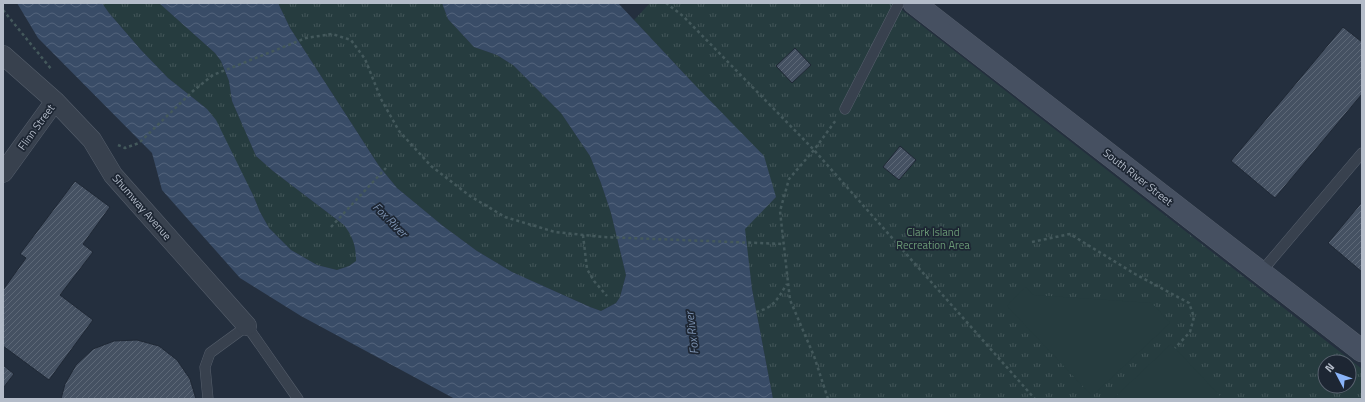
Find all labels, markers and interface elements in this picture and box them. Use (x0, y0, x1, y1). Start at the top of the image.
street label: Flinn Street (14, 101, 58, 153)
street label: South River Street (1100, 145, 1176, 209)
street label: Shumway Avenue (109, 171, 175, 244)
water label: Fox River (368, 198, 414, 243)
park label: Clark Island Recreation Area (896, 224, 970, 253)
water label: Fox River (679, 308, 704, 356)
north arrow (1317, 354, 1357, 394)
text: N (1321, 359, 1338, 376)

